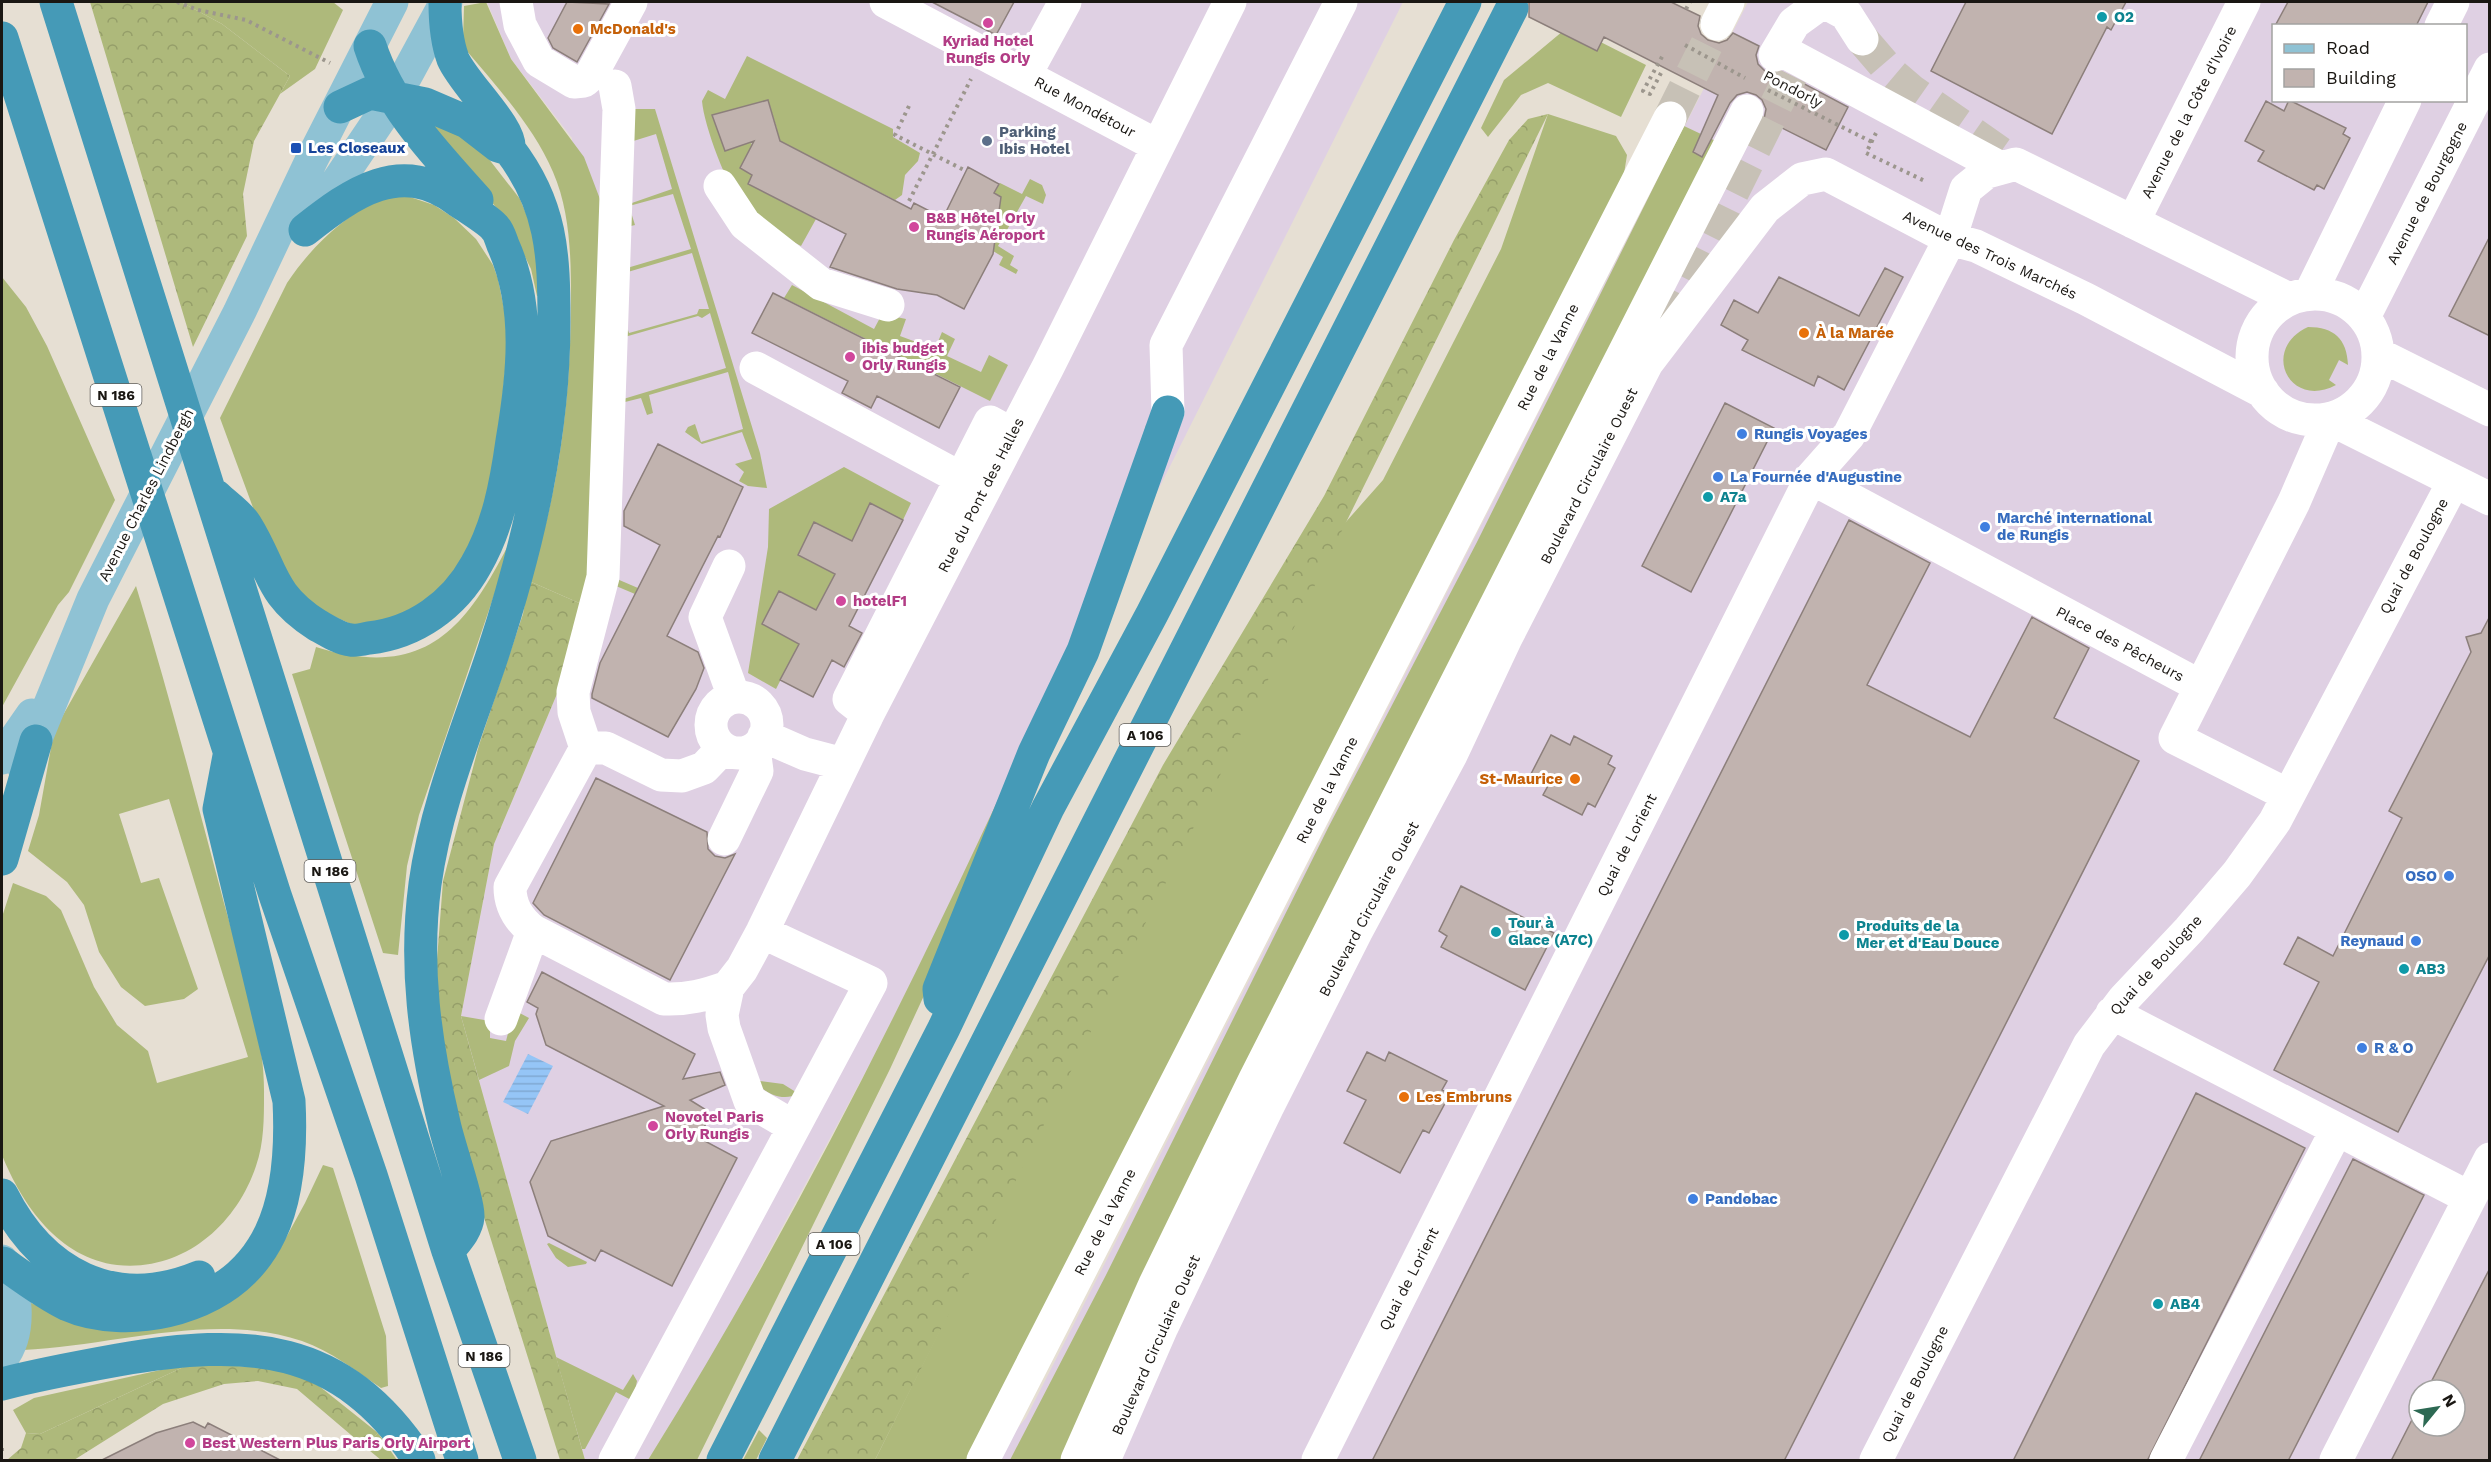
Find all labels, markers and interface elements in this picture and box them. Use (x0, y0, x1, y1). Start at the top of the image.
place label: O2 (2114, 8, 2134, 26)
marker: O2 (2095, 10, 2109, 24)
marker: Kyriad Hotel Rungis Orly (981, 16, 995, 30)
place label: McDonald's (590, 20, 676, 38)
marker: McDonald's (571, 22, 585, 36)
street label: Avenue de la Côte d'Ivoire (2138, 23, 2240, 201)
legend (2272, 24, 2467, 102)
place label: Kyriad Hotel Rungis Orly (943, 32, 1034, 67)
text: Road (2326, 37, 2370, 58)
street label: Pondorly (1760, 67, 1826, 112)
text: Building (2326, 67, 2396, 88)
street label: Rue Mondétour (1031, 73, 1139, 141)
street label: Avenue de Bourgogne (2383, 119, 2471, 267)
place label: Parking Ibis Hotel (999, 123, 1070, 158)
marker: Parking Ibis Hotel (980, 134, 994, 148)
place label: Les Closeaux (308, 139, 406, 157)
marker: Les Closeaux (289, 141, 303, 155)
street label: Avenue des Trois Marchés (1900, 207, 2080, 303)
place label: B&B Hôtel Orly Rungis Aéroport (926, 209, 1045, 244)
marker: B&B Hôtel Orly Rungis Aéroport (907, 220, 921, 234)
street label: Rue de la Vanne (1513, 300, 1583, 414)
place label: À la Marée (1816, 324, 1894, 342)
marker: À la Marée (1797, 326, 1811, 340)
place label: ibis budget Orly Rungis (862, 339, 946, 374)
marker: ibis budget Orly Rungis (843, 350, 857, 364)
road number: N 186 (90, 384, 142, 406)
street label: Boulevard Circulaire Ouest (1537, 384, 1642, 567)
street label: Avenue Charles Lindbergh (95, 406, 197, 584)
street label: Rue du Pont des Halles (934, 414, 1028, 575)
place label: Rungis Voyages (1754, 425, 1868, 443)
marker: Rungis Voyages (1735, 427, 1749, 441)
place label: La Fournée d'Augustine (1730, 468, 1902, 486)
marker: La Fournée d'Augustine (1711, 470, 1725, 484)
place label: A7a (1720, 488, 1747, 506)
marker: A7a (1701, 490, 1715, 504)
street label: Quai de Boulogne (2376, 495, 2452, 617)
place label: Marché international de Rungis (1997, 509, 2152, 544)
marker: Marché international de Rungis (1978, 520, 1992, 534)
place label: hotelF1 (853, 592, 907, 610)
marker: hotelF1 (834, 594, 848, 608)
street label: Place des Pêcheurs (2053, 603, 2187, 685)
road number: A 106 (1120, 724, 1170, 746)
street label: Rue de la Vanne (1292, 733, 1362, 847)
place label: St-Maurice (1480, 770, 1563, 788)
marker: St-Maurice (1568, 772, 1582, 786)
street label: Quai de Lorient (1593, 790, 1661, 900)
street label: Boulevard Circulaire Ouest (1315, 818, 1423, 1000)
road number: N 186 (304, 860, 356, 882)
place label: OSO (2405, 867, 2437, 885)
marker: OSO (2442, 869, 2456, 883)
street label: Quai de Boulogne (2106, 911, 2206, 1019)
place label: Tour à Glace (A7C) (1508, 914, 1593, 949)
place label: Produits de la Mer et d'Eau Douce (1856, 917, 2000, 952)
marker: Tour à Glace (A7C) (1489, 925, 1503, 939)
marker: Produits de la Mer et d'Eau Douce (1837, 928, 1851, 942)
place label: Reynaud (2340, 932, 2404, 950)
marker: Reynaud (2409, 934, 2423, 948)
place label: AB3 (2416, 960, 2445, 978)
marker: AB3 (2397, 962, 2411, 976)
place label: R & O (2374, 1039, 2414, 1057)
marker: R & O (2355, 1041, 2369, 1055)
place label: Les Embruns (1416, 1088, 1512, 1106)
marker: Les Embruns (1397, 1090, 1411, 1104)
place label: Novotel Paris Orly Rungis (665, 1108, 764, 1143)
marker: Novotel Paris Orly Rungis (646, 1119, 660, 1133)
street label: Rue de la Vanne (1070, 1165, 1140, 1279)
place label: Pandobac (1705, 1190, 1778, 1208)
marker: Pandobac (1686, 1192, 1700, 1206)
street label: Quai de Lorient (1375, 1224, 1443, 1334)
road number: A 106 (808, 1233, 860, 1255)
street label: Boulevard Circulaire Ouest (1108, 1251, 1204, 1438)
place label: AB4 (2170, 1295, 2200, 1313)
marker: AB4 (2151, 1297, 2165, 1311)
street label: Quai de Boulogne (1878, 1323, 1952, 1445)
road number: N 186 (458, 1345, 510, 1367)
north arrow (2407, 1378, 2467, 1438)
text: N (2438, 1391, 2461, 1411)
place label: Best Western Plus Paris Orly Airport (202, 1434, 471, 1452)
marker: Best Western Plus Paris Orly Airport (183, 1436, 197, 1450)

